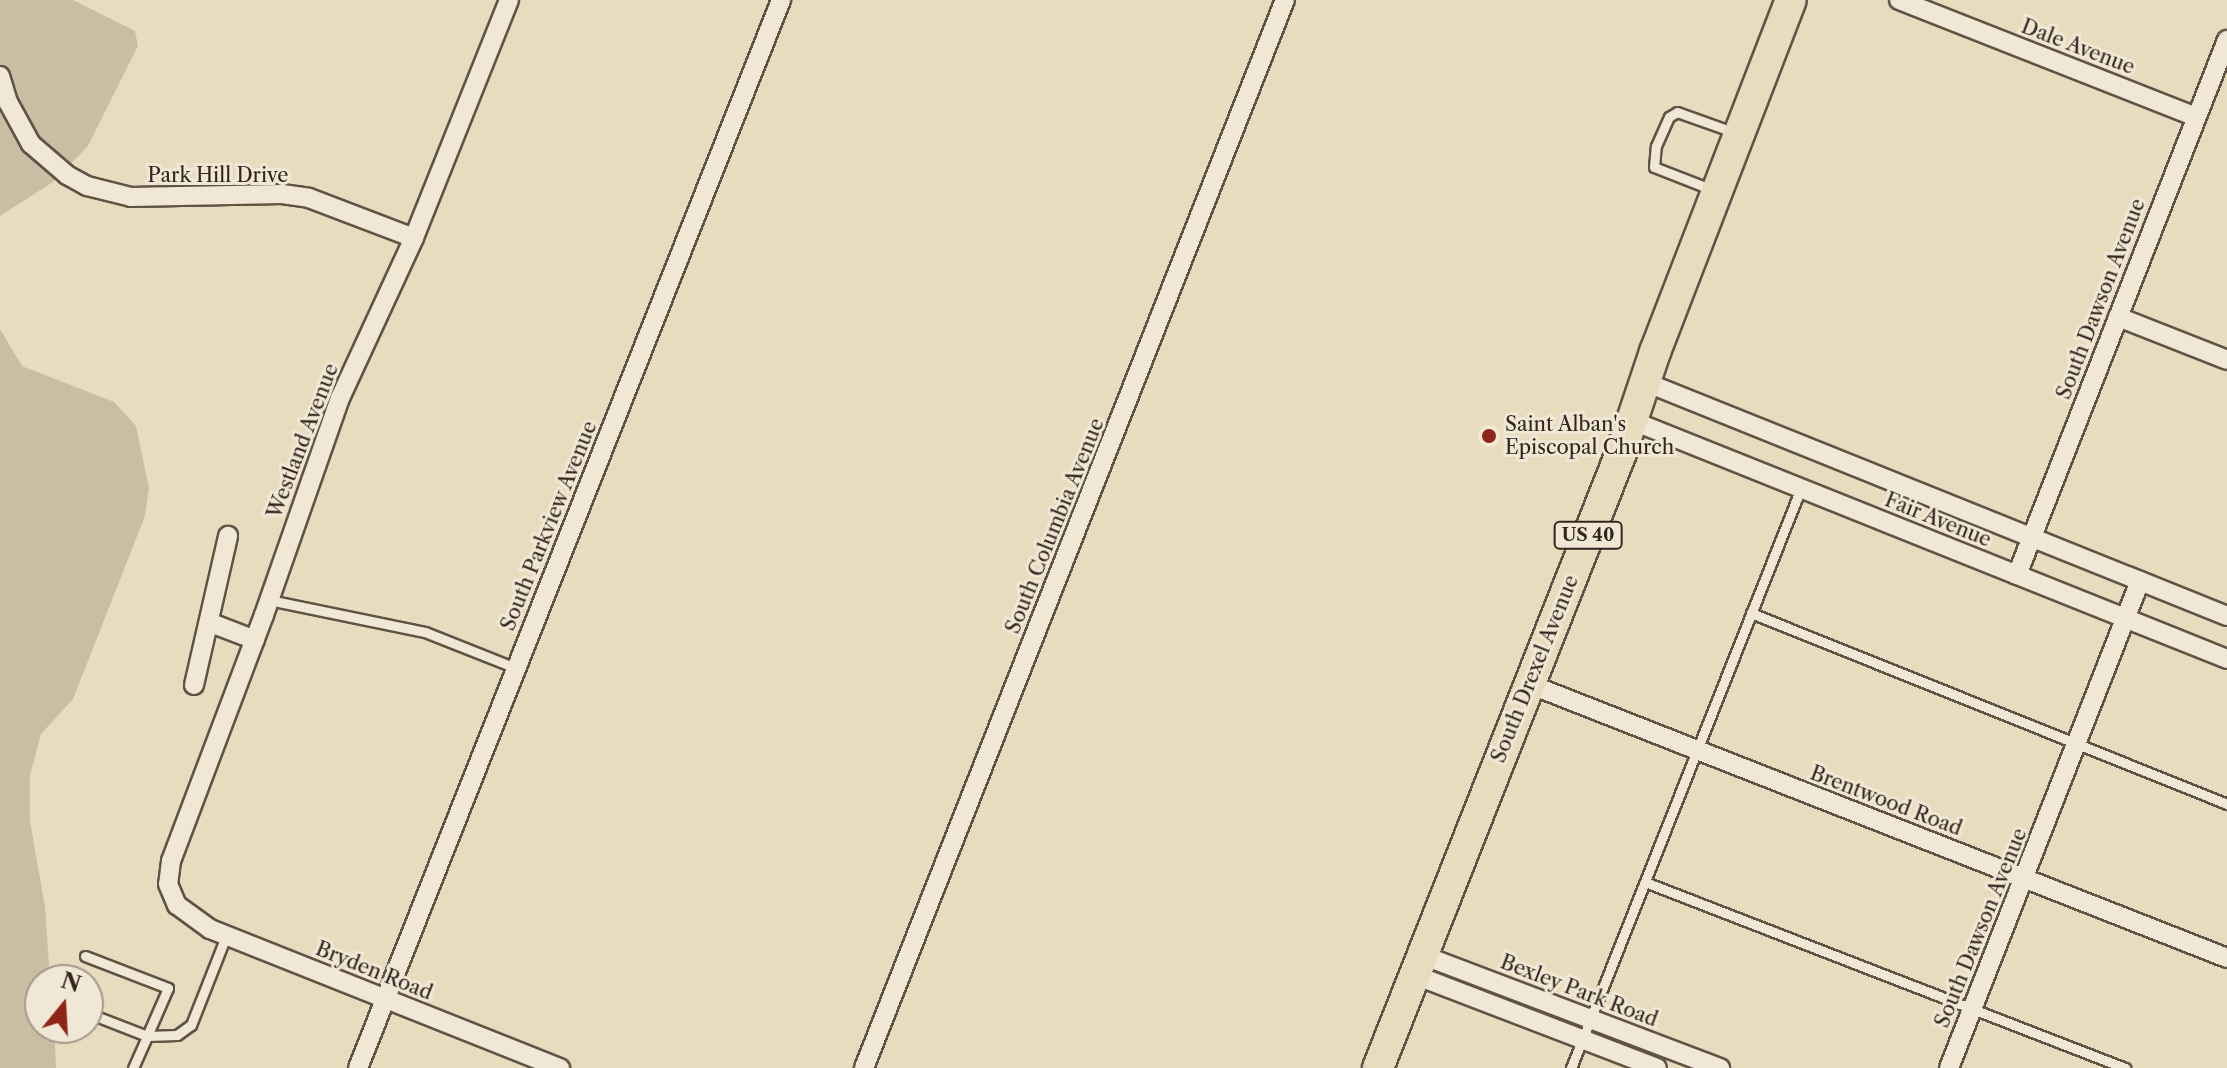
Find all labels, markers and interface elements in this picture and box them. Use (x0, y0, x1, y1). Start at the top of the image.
street label: Dale Avenue (2018, 14, 2138, 80)
street label: Park Hill Drive (147, 163, 289, 187)
street label: South Dawson Avenue (2051, 195, 2151, 403)
street label: Westland Avenue (262, 360, 344, 522)
place label: Saint Alban's Episcopal Church (1505, 412, 1674, 459)
street label: South Columbia Avenue (1001, 414, 1109, 638)
street label: South Parkview Avenue (496, 417, 602, 635)
marker: Saint Alban's Episcopal Church (1480, 427, 1498, 445)
street label: Fair Avenue (1881, 488, 1995, 552)
road number: US 40 (1552, 521, 1624, 549)
street label: South Drexel Avenue (1486, 571, 1584, 767)
street label: Brentwood Road (1807, 761, 1965, 841)
street label: South Dawson Avenue (1930, 824, 2032, 1032)
street label: Bryden Road (312, 937, 436, 1005)
street label: Bexley Park Road (1497, 950, 1661, 1032)
north arrow (24, 964, 104, 1044)
text: N (58, 967, 84, 998)

